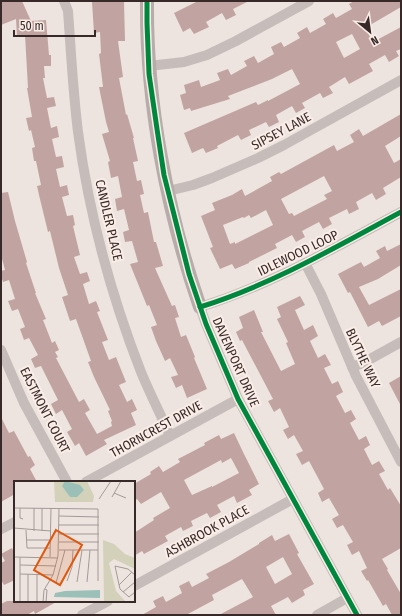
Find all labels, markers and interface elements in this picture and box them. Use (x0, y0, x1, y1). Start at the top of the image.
scale bar (14, 12, 95, 38)
north arrow (350, 12, 390, 52)
text: 50 m (20, 19, 44, 33)
text: N (369, 33, 381, 48)
street label: SIPSEY LANE (249, 109, 313, 153)
street label: CANDLER PLACE (92, 178, 126, 262)
street label: IDLEWOOD LOOP (255, 227, 341, 279)
street label: DAVENPORT DRIVE (210, 315, 262, 409)
street label: BLYTHE WAY (343, 326, 383, 390)
street label: EASTMONT COURT (17, 365, 73, 455)
street label: THORNCREST DRIVE (107, 398, 205, 460)
inset map (14, 481, 135, 602)
street label: ASHBROOK PLACE (162, 502, 252, 560)

